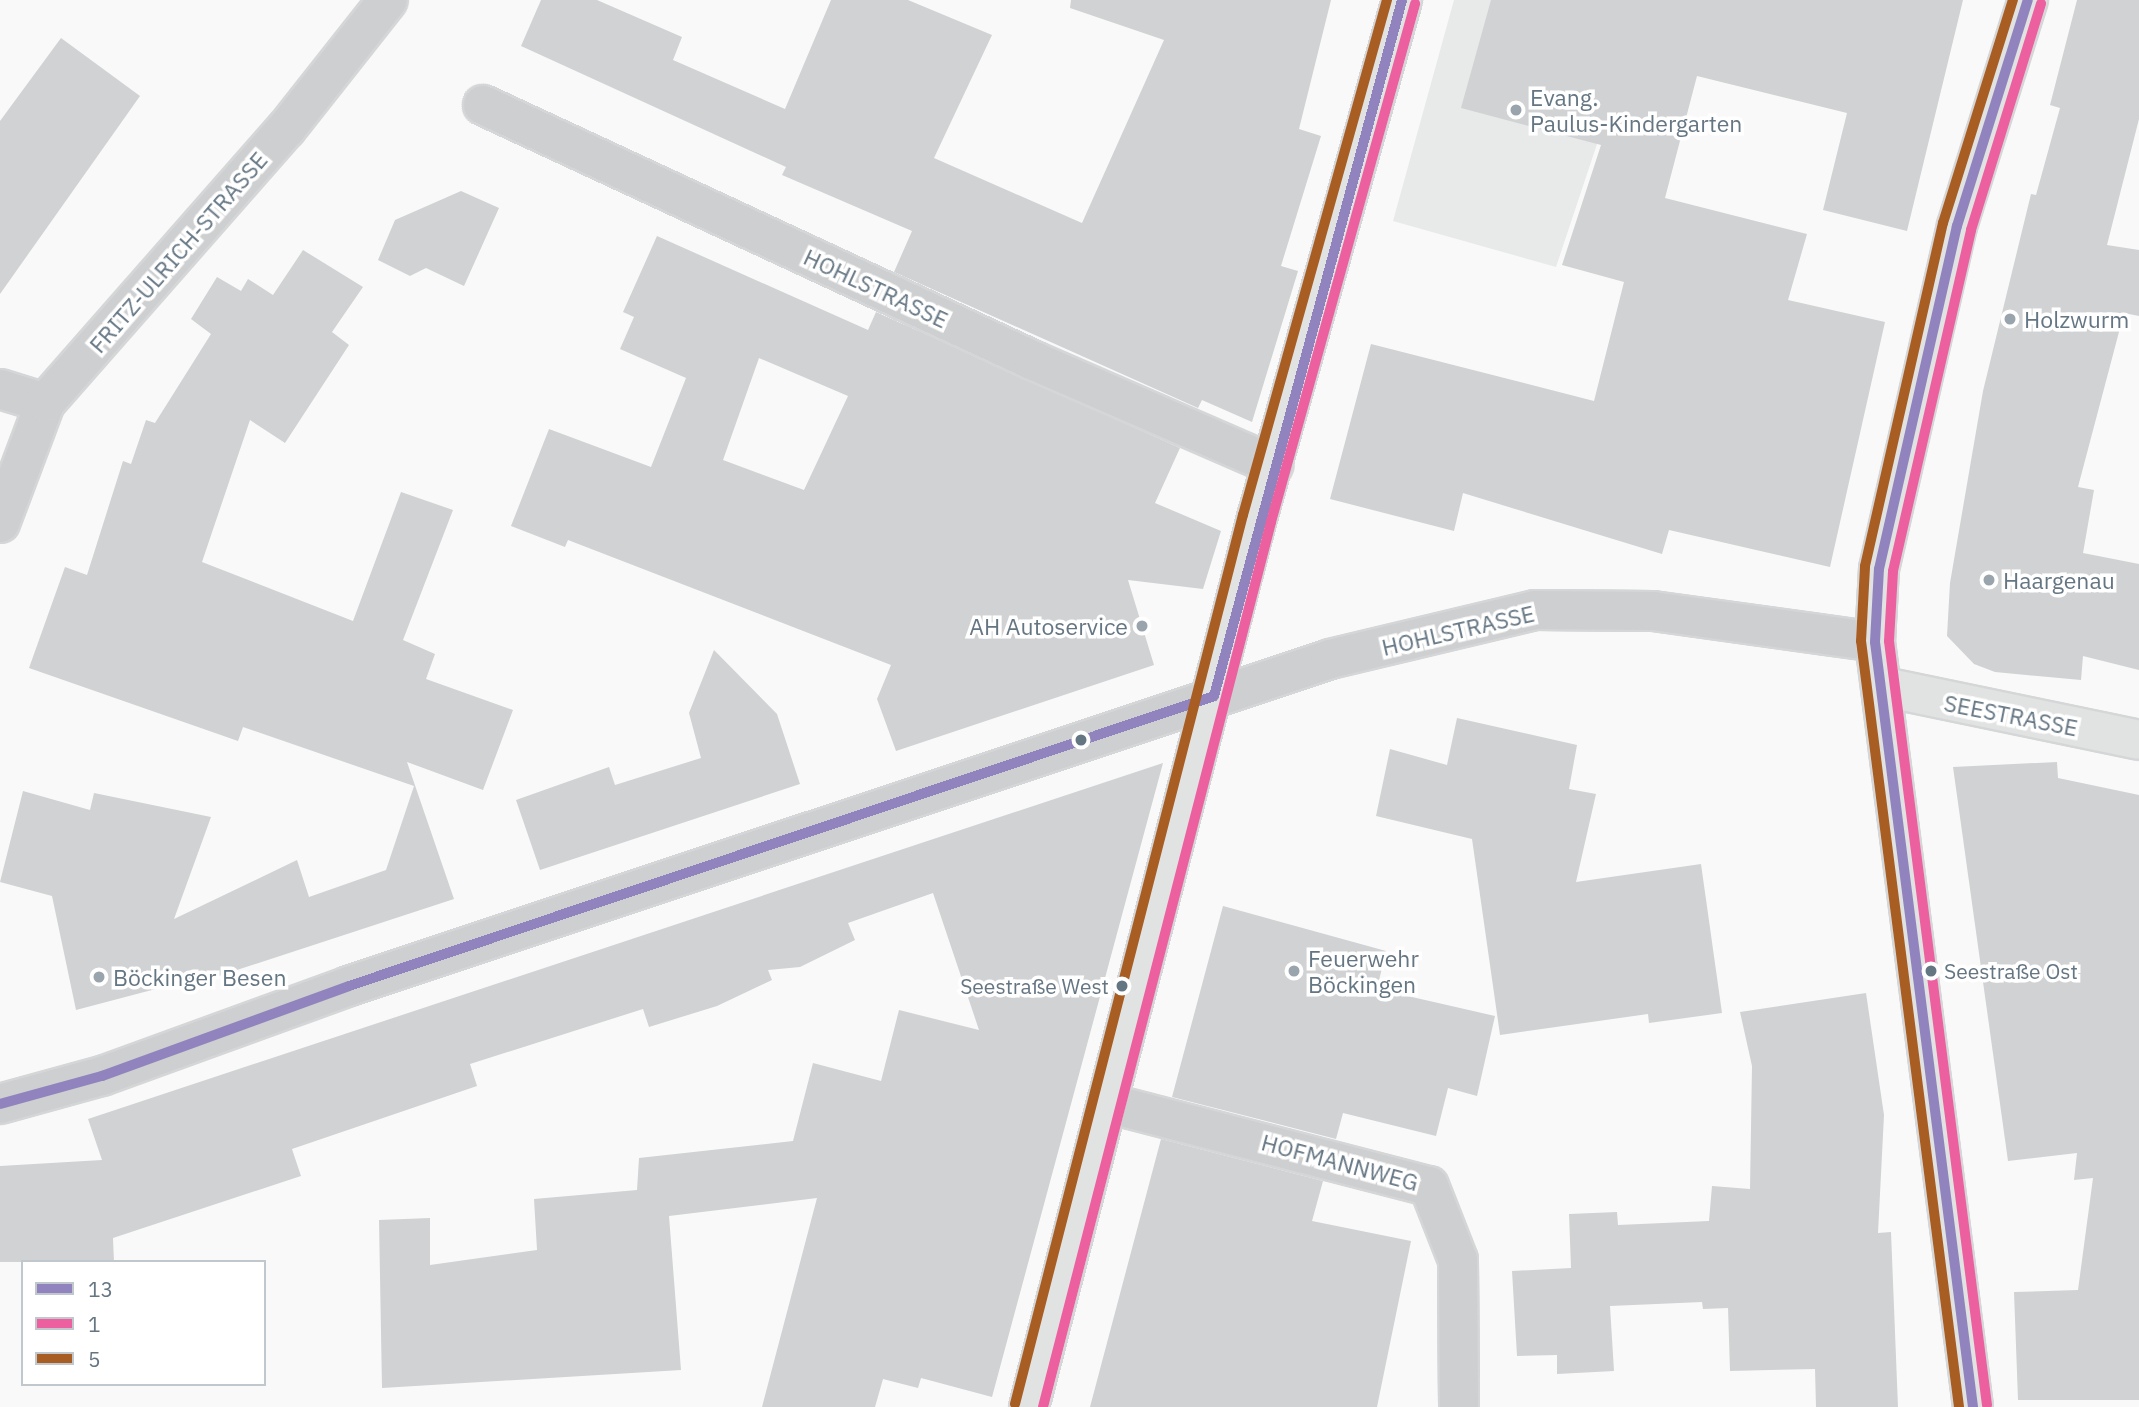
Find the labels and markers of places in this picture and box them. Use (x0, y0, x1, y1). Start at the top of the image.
place label: Evang. Paulus-Kindergarten (1530, 83, 1742, 137)
marker: Evang. Paulus-Kindergarten (1508, 102, 1524, 118)
place label: Holzwurm (2024, 305, 2129, 333)
marker: Holzwurm (2002, 311, 2018, 327)
place label: Haargenau (2003, 566, 2115, 594)
marker: Haargenau (1981, 572, 1997, 588)
place label: AH Autoservice (969, 612, 1128, 640)
marker: AH Autoservice (1134, 618, 1150, 634)
unlabelled marker (1074, 733, 1088, 747)
place label: Feuerwehr Böckingen (1308, 944, 1419, 998)
place label: Seestraße Ost (1944, 958, 2078, 984)
place label: Böckinger Besen (113, 963, 286, 991)
marker: Feuerwehr Böckingen (1286, 963, 1302, 979)
marker: Seestraße Ost (1924, 964, 1938, 978)
marker: Böckinger Besen (91, 969, 107, 985)
place label: Seestraße West (960, 973, 1109, 999)
marker: Seestraße West (1115, 979, 1129, 993)

